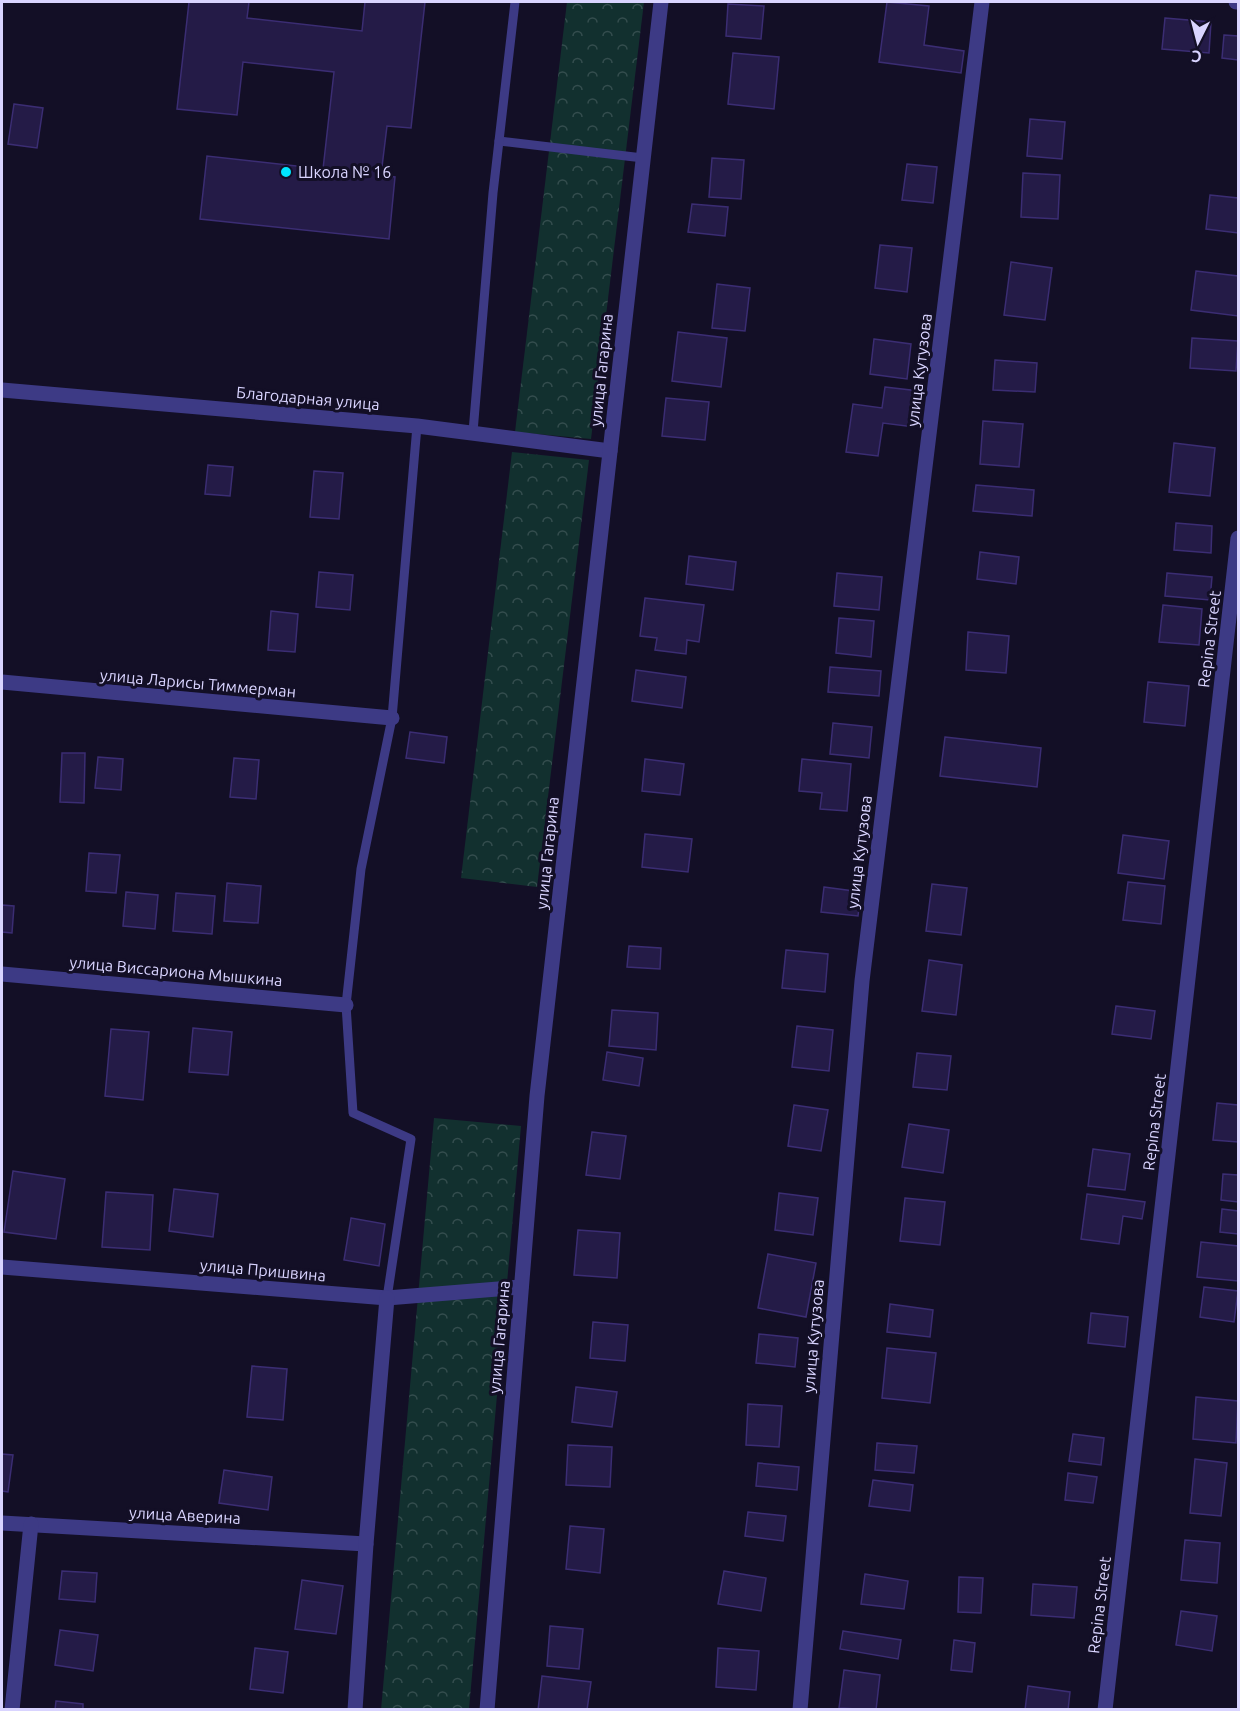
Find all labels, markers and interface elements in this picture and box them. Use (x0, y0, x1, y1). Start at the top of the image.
north arrow (1168, 12, 1228, 72)
text: С (1190, 47, 1202, 66)
place label: Школа № 16 (298, 163, 391, 181)
marker: Школа № 16 (279, 165, 293, 179)
street label: улица Кутузова (903, 312, 935, 428)
street label: улица Гагарина (586, 313, 616, 427)
street label: Благодарная улица (236, 383, 380, 413)
street label: Repina Street (1194, 589, 1224, 689)
street label: улица Ларисы Тиммерман (99, 665, 297, 701)
street label: улица Кутузова (843, 794, 875, 910)
street label: улица Гагарина (532, 796, 562, 910)
street label: улица Виссариона Мышкина (69, 953, 283, 989)
street label: Repina Street (1139, 1072, 1169, 1172)
street label: улица Пришвина (199, 1256, 327, 1284)
street label: улица Кутузова (799, 1278, 827, 1394)
street label: улица Гагарина (485, 1280, 513, 1394)
street label: улица Аверина (129, 1503, 241, 1527)
street label: Repina Street (1084, 1555, 1114, 1655)

